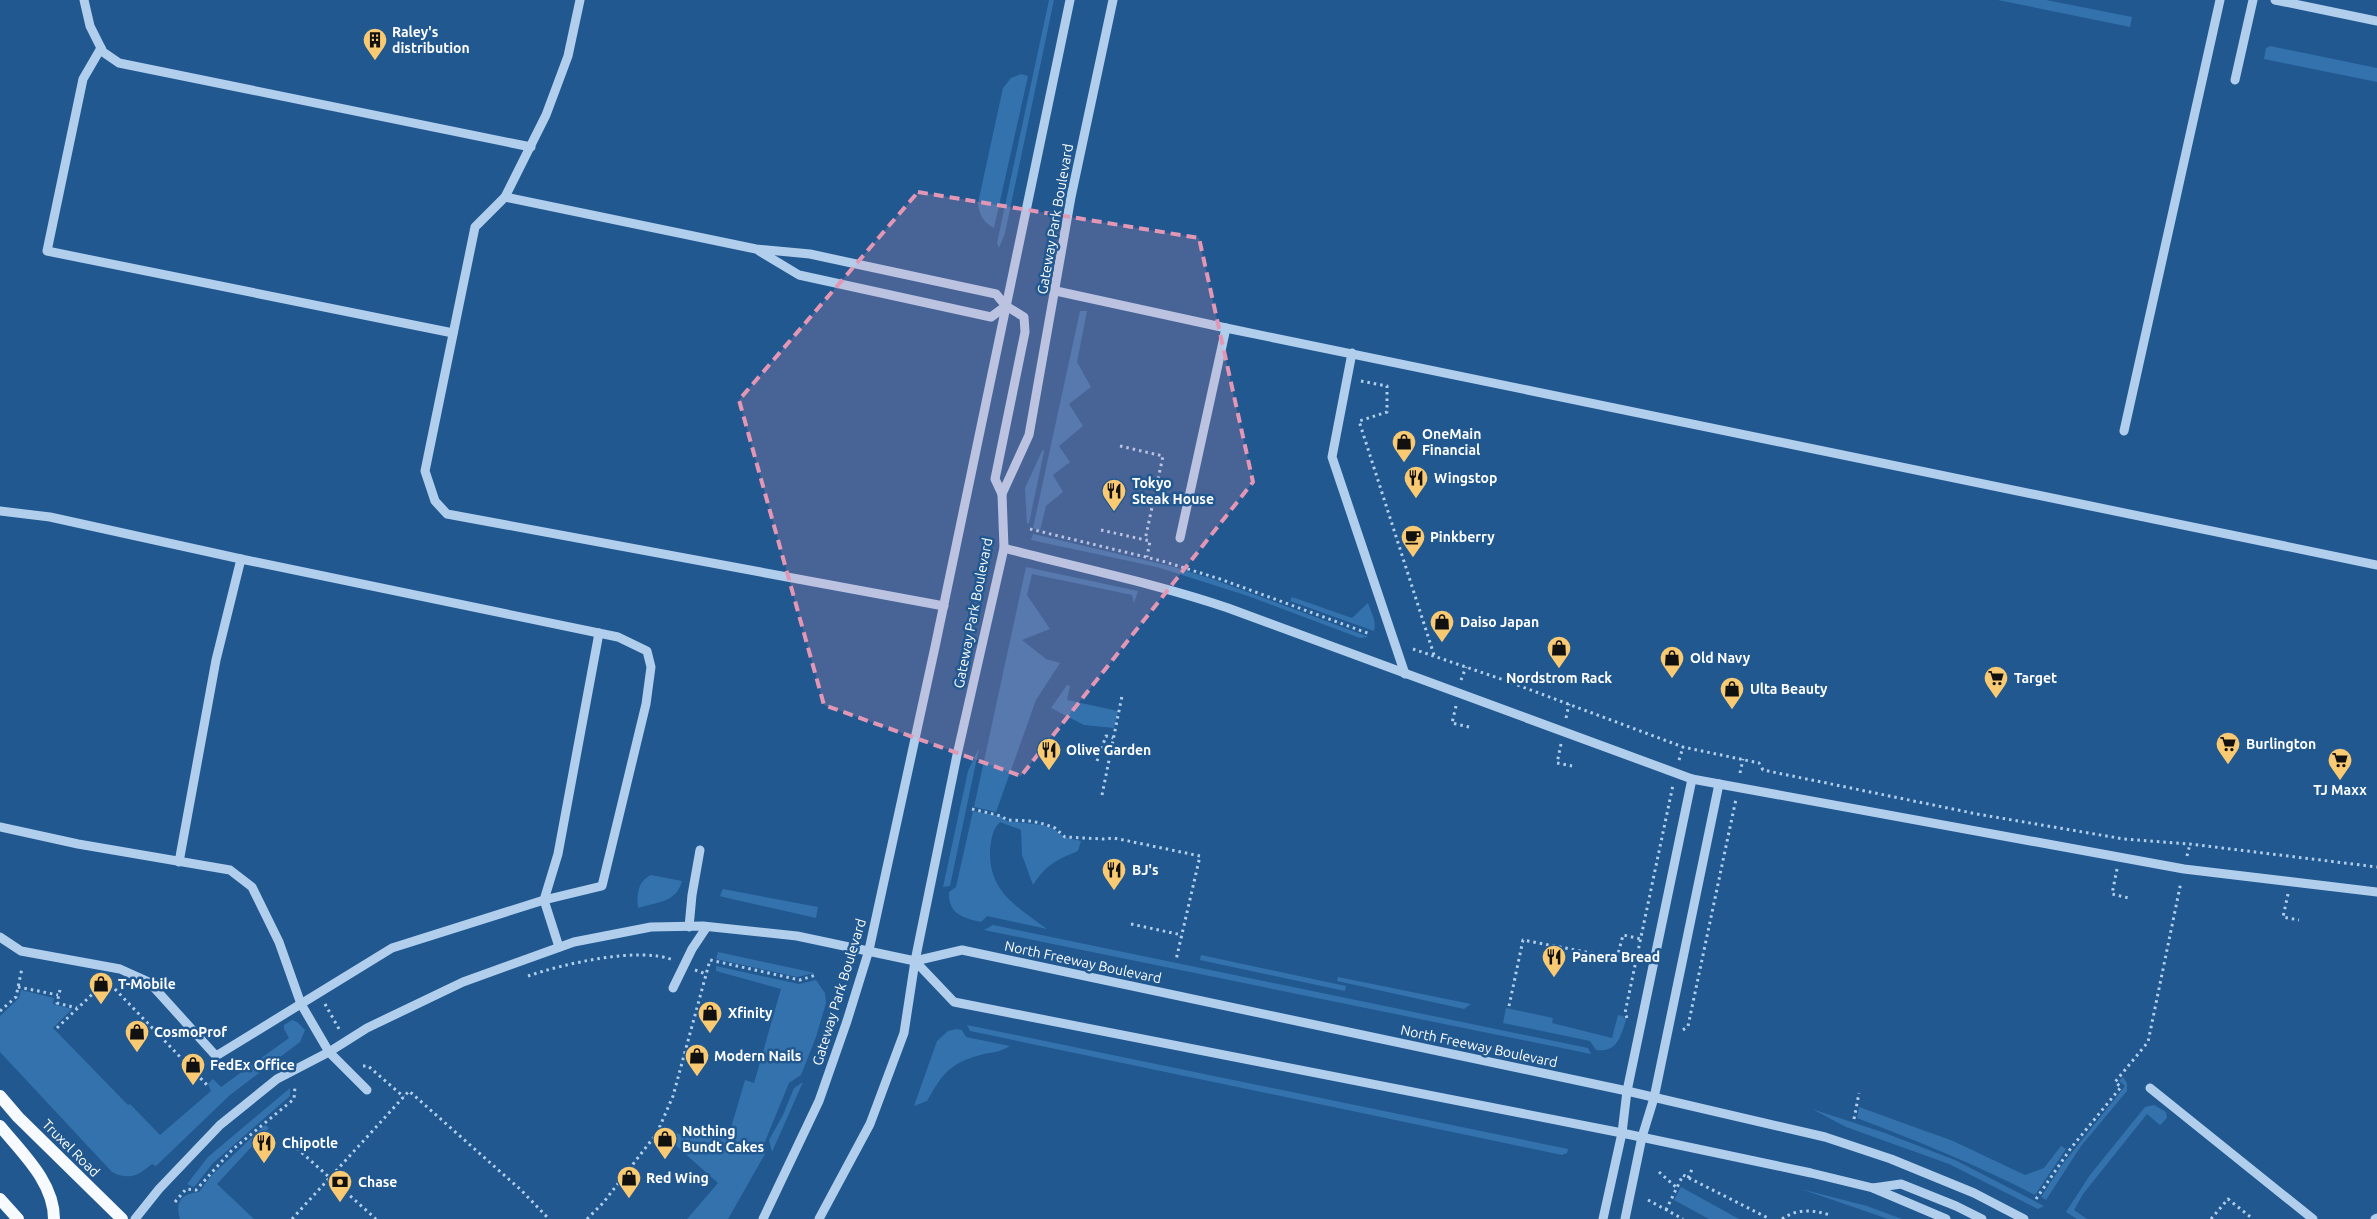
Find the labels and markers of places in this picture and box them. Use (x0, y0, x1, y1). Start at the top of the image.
place label: Raley's distribution (392, 24, 470, 56)
building icon: Raley's distribution (362, 27, 388, 61)
place label: OneMain Financial (1422, 426, 1481, 458)
shop icon: OneMain Financial (1391, 429, 1417, 463)
restaurant icon: Wingstop (1403, 465, 1429, 499)
place label: Wingstop (1434, 470, 1497, 486)
place label: Tokyo Steak House (1132, 475, 1214, 507)
restaurant icon: Tokyo Steak House (1101, 478, 1127, 512)
cafe icon: Pinkberry (1400, 524, 1426, 558)
place label: Pinkberry (1430, 529, 1495, 545)
shop icon: Daiso Japan (1429, 609, 1455, 643)
place label: Daiso Japan (1460, 614, 1539, 630)
shop icon: Nordstrom Rack (1546, 635, 1572, 669)
shop icon: Old Navy (1659, 645, 1685, 679)
place label: Old Navy (1690, 650, 1751, 666)
supermarket icon: Target (1983, 665, 2009, 699)
place label: Nordstrom Rack (1506, 670, 1612, 686)
place label: Target (2014, 670, 2057, 686)
shop icon: Ulta Beauty (1719, 676, 1745, 710)
place label: Ulta Beauty (1750, 681, 1828, 697)
supermarket icon: Burlington (2215, 731, 2241, 765)
place label: Burlington (2246, 736, 2316, 752)
restaurant icon: Olive Garden (1036, 737, 1062, 771)
place label: Olive Garden (1066, 742, 1151, 758)
supermarket icon: TJ Maxx (2327, 747, 2353, 781)
place label: TJ Maxx (2313, 782, 2367, 798)
restaurant icon: BJ's (1101, 857, 1127, 891)
place label: BJ's (1132, 862, 1159, 878)
restaurant icon: Panera Bread (1541, 944, 1567, 978)
place label: Panera Bread (1572, 949, 1660, 965)
shop icon: T-Mobile (88, 971, 114, 1005)
place label: T-Mobile (118, 976, 176, 992)
shop icon: Xfinity (697, 1000, 723, 1034)
place label: Xfinity (728, 1005, 773, 1021)
shop icon: CosmoProf (124, 1019, 150, 1053)
place label: CosmoProf (154, 1024, 227, 1040)
shop icon: Modern Nails (684, 1043, 710, 1077)
place label: Modern Nails (714, 1048, 802, 1064)
shop icon: FedEx Office (180, 1052, 206, 1086)
place label: FedEx Office (210, 1057, 295, 1073)
place label: Nothing Bundt Cakes (682, 1123, 765, 1155)
shop icon: Nothing Bundt Cakes (652, 1126, 678, 1160)
restaurant icon: Chipotle (251, 1130, 277, 1164)
place label: Chipotle (282, 1135, 338, 1151)
shop icon: Red Wing (616, 1165, 642, 1199)
bank icon: Chase (327, 1169, 353, 1203)
place label: Red Wing (646, 1170, 709, 1186)
place label: Chase (358, 1174, 397, 1190)

